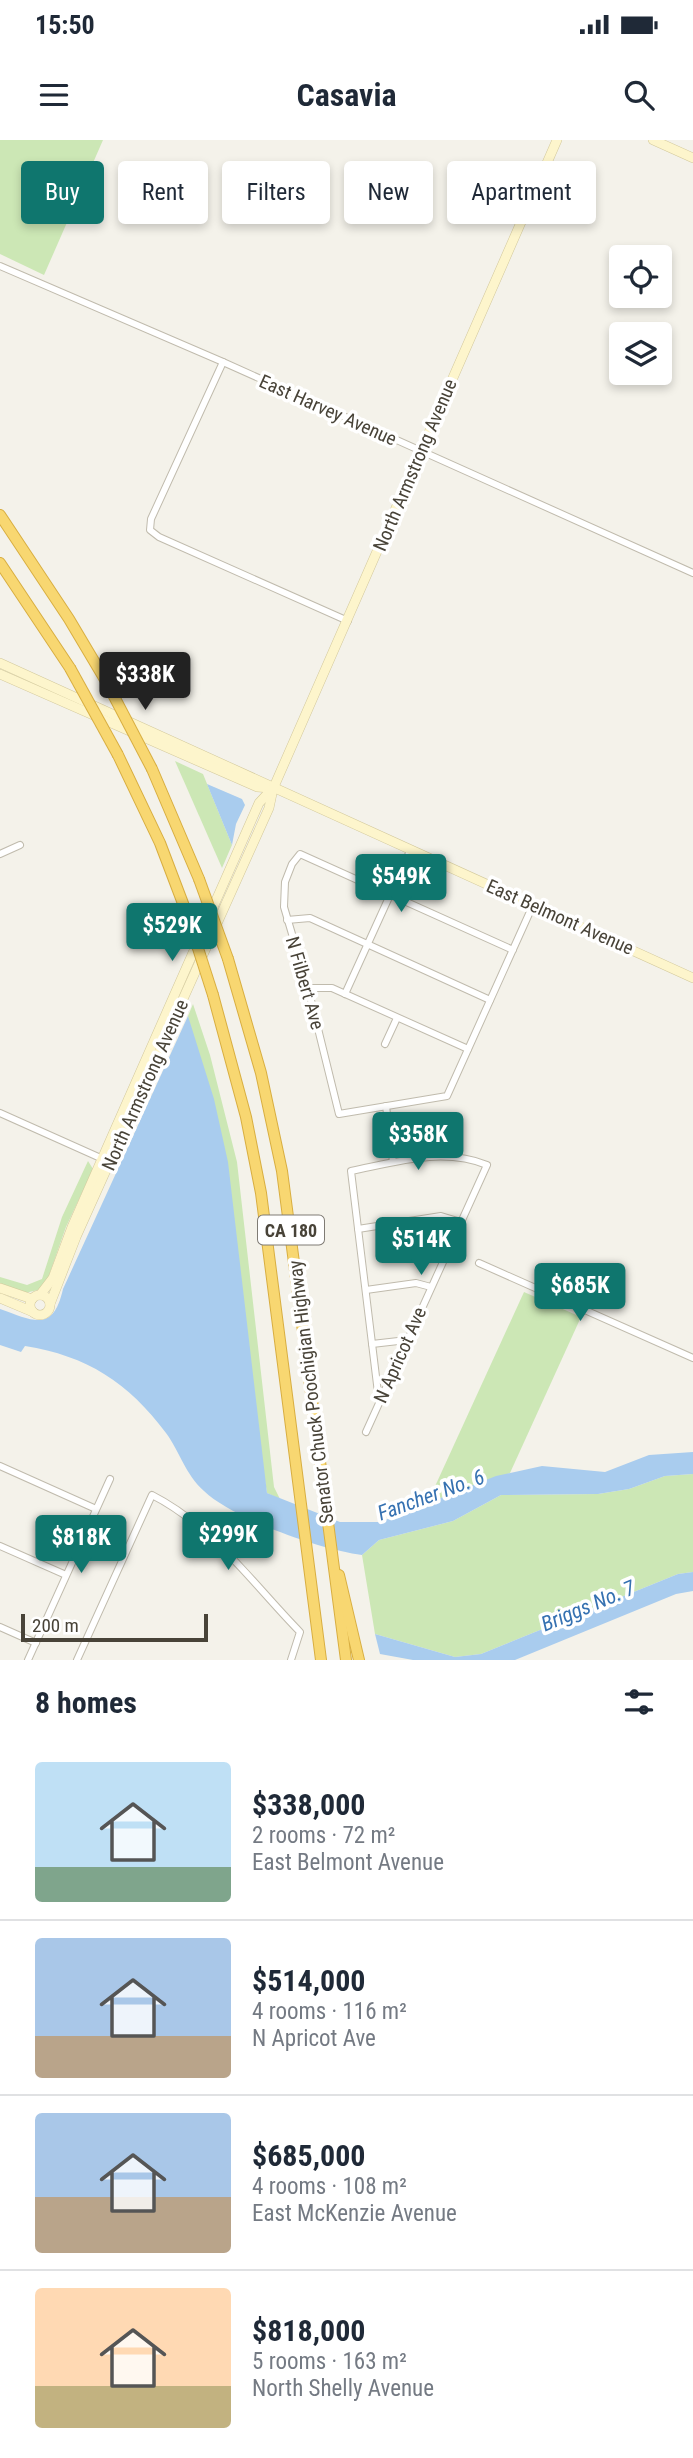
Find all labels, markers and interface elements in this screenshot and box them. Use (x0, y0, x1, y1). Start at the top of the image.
text: 15:50 (35, 10, 95, 40)
icon: menu (35, 76, 73, 114)
text: Casavia (296, 76, 397, 114)
icon: search (620, 76, 658, 114)
chip: Buy (21, 161, 104, 224)
chip: Rent (118, 161, 208, 224)
chip: Filters (222, 161, 330, 224)
chip: New (344, 161, 433, 224)
chip: Apartment (447, 161, 596, 224)
map controls (609, 245, 672, 385)
button: locate (609, 245, 672, 308)
button: layers (609, 322, 672, 385)
street label: East Harvey Avenue (256, 369, 400, 451)
street label: North Armstrong Avenue (368, 375, 462, 555)
pin: $338K (96, 652, 194, 712)
text: $338K (115, 661, 175, 688)
pin: $549K (352, 854, 450, 914)
text: $549K (371, 863, 431, 890)
street label: East Belmont Avenue (483, 874, 637, 960)
pin: $529K (123, 904, 221, 963)
text: $529K (142, 912, 202, 939)
street label: N Filbert Ave (281, 934, 329, 1032)
street label: North Armstrong Avenue (97, 996, 193, 1174)
pin: $358K (369, 1112, 467, 1172)
text: $358K (388, 1121, 448, 1148)
road number: CA 180 (258, 1216, 324, 1245)
pin: $514K (372, 1218, 470, 1277)
text: $514K (391, 1226, 451, 1253)
street label: Senator Chuck Poochigian Highway (283, 1259, 339, 1525)
pin: $685K (531, 1264, 629, 1323)
text: $685K (550, 1272, 610, 1299)
street label: N Apricot Ave (369, 1304, 431, 1406)
water label: Fancher No. 6 (374, 1465, 488, 1525)
pin: $299K (179, 1512, 277, 1572)
pin: $818K (32, 1516, 130, 1575)
text: $299K (198, 1521, 258, 1548)
text: $818K (51, 1524, 111, 1551)
water label: Briggs No. 7 (538, 1575, 639, 1636)
scale bar (21, 1611, 208, 1643)
text: 200 m (32, 1614, 79, 1637)
icon: filters (620, 1683, 658, 1721)
text: 8 homes (35, 1685, 137, 1720)
text: $338,000 (252, 1787, 365, 1822)
icon: home (91, 1790, 175, 1874)
text: 2 rooms · 72 m² (252, 1822, 395, 1849)
text: East Belmont Avenue (252, 1849, 444, 1876)
text: $514,000 (252, 1963, 365, 1998)
icon: home (91, 1966, 175, 2050)
text: 4 rooms · 116 m² (252, 1998, 407, 2025)
text: N Apricot Ave (252, 2025, 376, 2052)
text: $685,000 (252, 2138, 365, 2173)
icon: home (91, 2141, 175, 2225)
text: 4 rooms · 108 m² (252, 2173, 407, 2200)
text: East McKenzie Avenue (252, 2200, 457, 2227)
text: $818,000 (252, 2313, 365, 2348)
icon: home (91, 2316, 175, 2400)
text: 5 rooms · 163 m² (252, 2348, 407, 2375)
text: North Shelly Avenue (252, 2375, 434, 2402)

